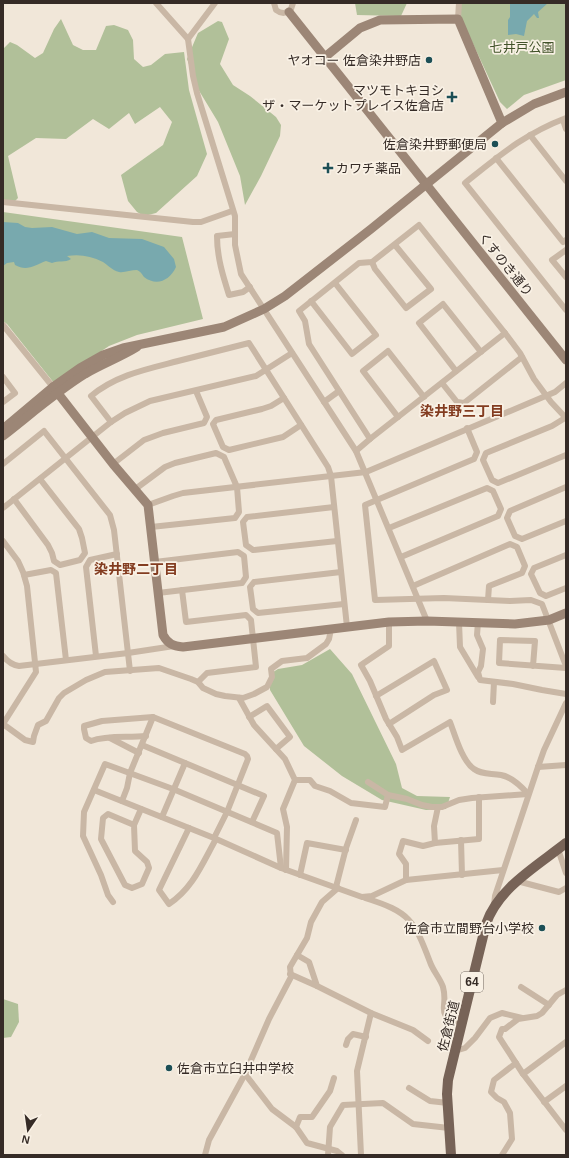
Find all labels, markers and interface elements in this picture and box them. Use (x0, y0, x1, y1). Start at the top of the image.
park label: 七井戸公園 (489, 40, 555, 55)
place label: ヤオコー 佐倉染井野店 (287, 53, 421, 68)
marker: ヤオコー 佐倉染井野店 (424, 55, 434, 65)
place label: マツモトキヨシ ザ・マーケットプレイス佐倉店 (262, 83, 444, 113)
marker: マツモトキヨシ ザ・マーケットプレイス佐倉店 (447, 92, 457, 102)
place label: 佐倉染井野郵便局 (383, 137, 487, 152)
marker: 佐倉染井野郵便局 (490, 139, 500, 149)
place label: カワチ薬品 (336, 161, 401, 176)
marker: カワチ薬品 (323, 163, 333, 173)
street label: くすのき通り (475, 229, 536, 299)
district label: 染井野三丁目 (420, 403, 504, 419)
district label: 染井野二丁目 (94, 561, 178, 577)
place label: 佐倉市立間野台小学校 (404, 921, 534, 936)
marker: 佐倉市立間野台小学校 (537, 923, 547, 933)
road number: 64 (461, 972, 483, 992)
street label: 佐倉街道 (435, 999, 462, 1053)
place label: 佐倉市立臼井中学校 (177, 1061, 294, 1076)
marker: 佐倉市立臼井中学校 (164, 1063, 174, 1073)
north arrow (8, 1110, 48, 1150)
text: N (20, 1133, 31, 1146)

